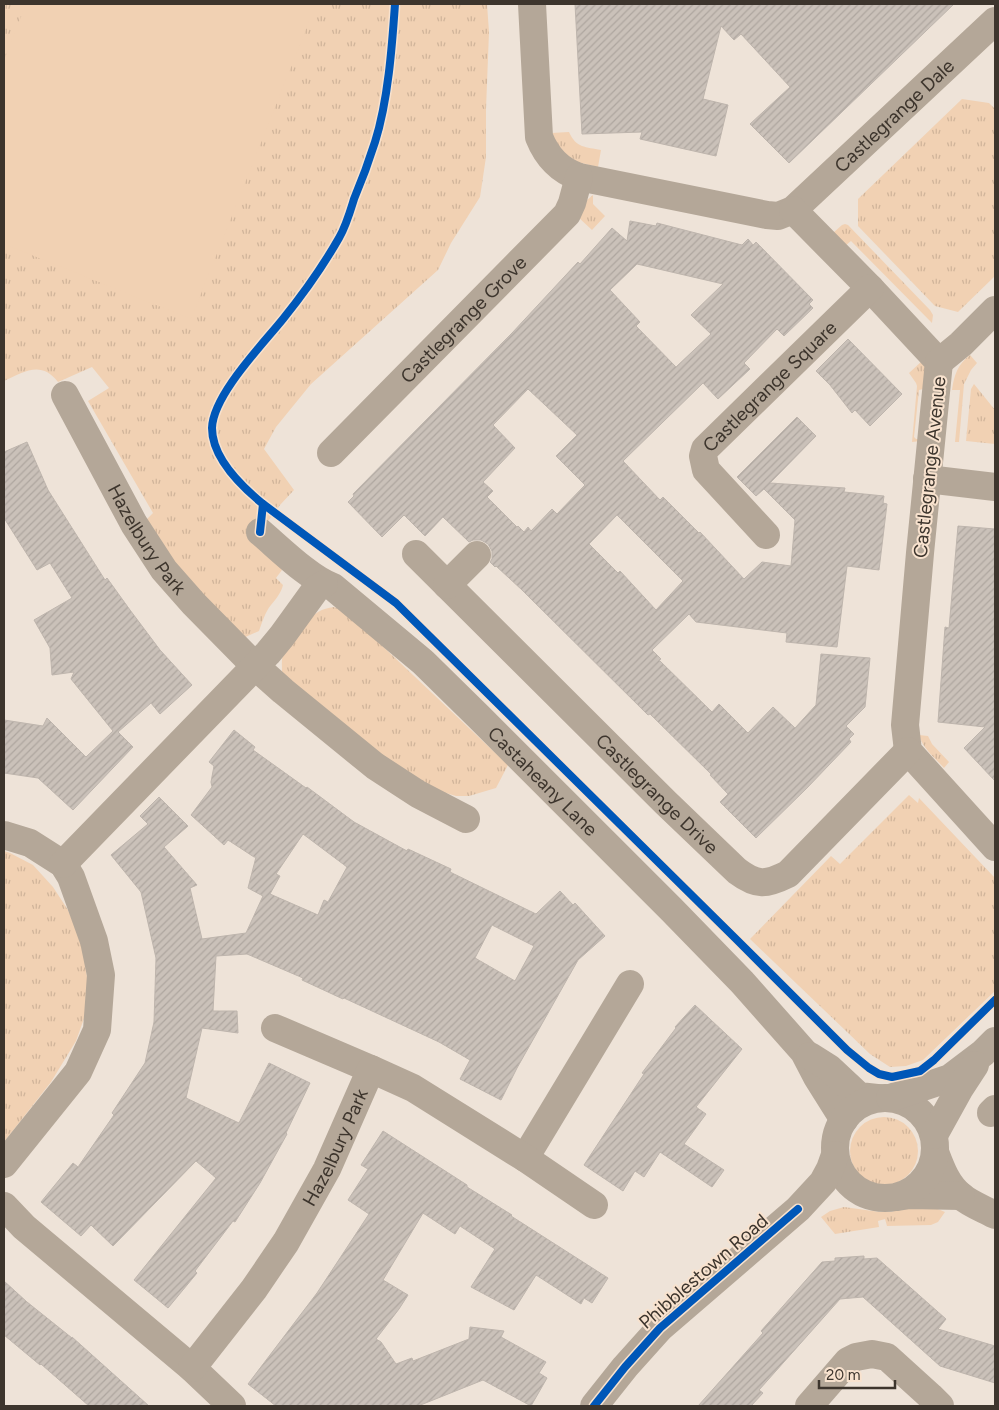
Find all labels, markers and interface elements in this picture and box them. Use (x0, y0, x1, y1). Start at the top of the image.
street label: Castlegrange Dale (830, 54, 959, 177)
street label: Castlegrange Grove (396, 251, 531, 388)
street label: Castlegrange Square (698, 316, 841, 457)
street label: Castlegrange Avenue (909, 375, 950, 559)
street label: Hazelbury Park (103, 480, 191, 600)
street label: Castaheany Lane (483, 722, 602, 841)
street label: Castlegrange Drive (591, 729, 723, 859)
street label: Hazelbury Park (298, 1085, 373, 1210)
street label: Phibblestown Road (634, 1209, 773, 1334)
scale bar (819, 1358, 895, 1390)
text: 20 m (826, 1366, 860, 1384)

